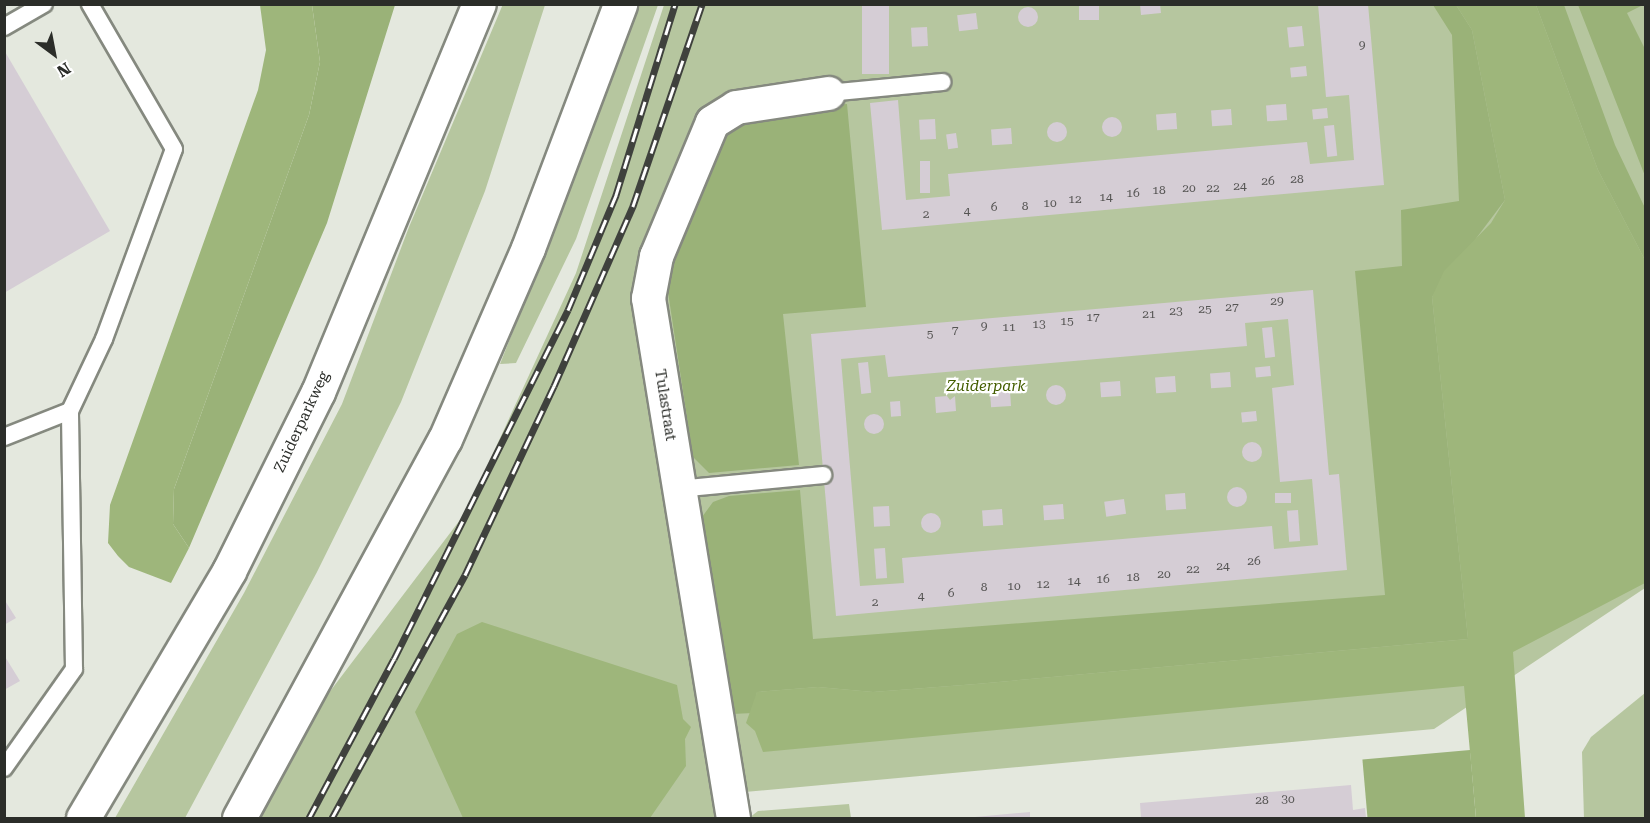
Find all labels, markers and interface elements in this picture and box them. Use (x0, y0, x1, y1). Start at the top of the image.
north arrow (24, 24, 84, 84)
house number: 9 (1359, 39, 1365, 53)
text: N (54, 58, 74, 81)
house number: 28 (1290, 173, 1304, 187)
house number: 26 (1261, 175, 1275, 189)
house number: 24 (1233, 180, 1247, 194)
house number: 20 (1182, 182, 1196, 196)
house number: 22 (1206, 182, 1220, 196)
house number: 18 (1152, 184, 1166, 198)
house number: 16 (1126, 187, 1140, 201)
house number: 14 (1099, 191, 1113, 205)
house number: 12 (1068, 193, 1082, 207)
house number: 10 (1043, 197, 1057, 211)
house number: 8 (1022, 200, 1028, 214)
house number: 6 (991, 201, 997, 215)
house number: 4 (964, 205, 970, 219)
house number: 2 (923, 208, 929, 222)
house number: 29 (1270, 295, 1284, 309)
house number: 27 (1225, 301, 1239, 315)
house number: 25 (1198, 303, 1212, 317)
house number: 23 (1169, 305, 1183, 319)
house number: 21 (1142, 308, 1156, 322)
house number: 17 (1086, 311, 1100, 325)
house number: 15 (1060, 315, 1074, 329)
house number: 13 (1032, 318, 1046, 332)
house number: 9 (981, 320, 987, 334)
house number: 11 (1002, 321, 1016, 335)
house number: 7 (952, 324, 958, 338)
house number: 5 (927, 328, 933, 342)
street label: Tulastraat (650, 368, 680, 442)
street label: Zuiderparkweg (271, 369, 333, 475)
park label: Zuiderpark (947, 378, 1025, 396)
house number: 26 (1247, 555, 1261, 569)
house number: 24 (1216, 560, 1230, 574)
house number: 22 (1186, 563, 1200, 577)
house number: 20 (1157, 568, 1171, 582)
house number: 18 (1126, 571, 1140, 585)
house number: 16 (1096, 573, 1110, 587)
house number: 14 (1067, 575, 1081, 589)
house number: 12 (1036, 578, 1050, 592)
house number: 10 (1007, 580, 1021, 594)
house number: 8 (981, 581, 987, 595)
house number: 6 (948, 587, 954, 601)
house number: 4 (918, 590, 924, 604)
house number: 2 (872, 596, 878, 610)
house number: 30 (1281, 793, 1295, 807)
house number: 28 (1255, 794, 1269, 808)

